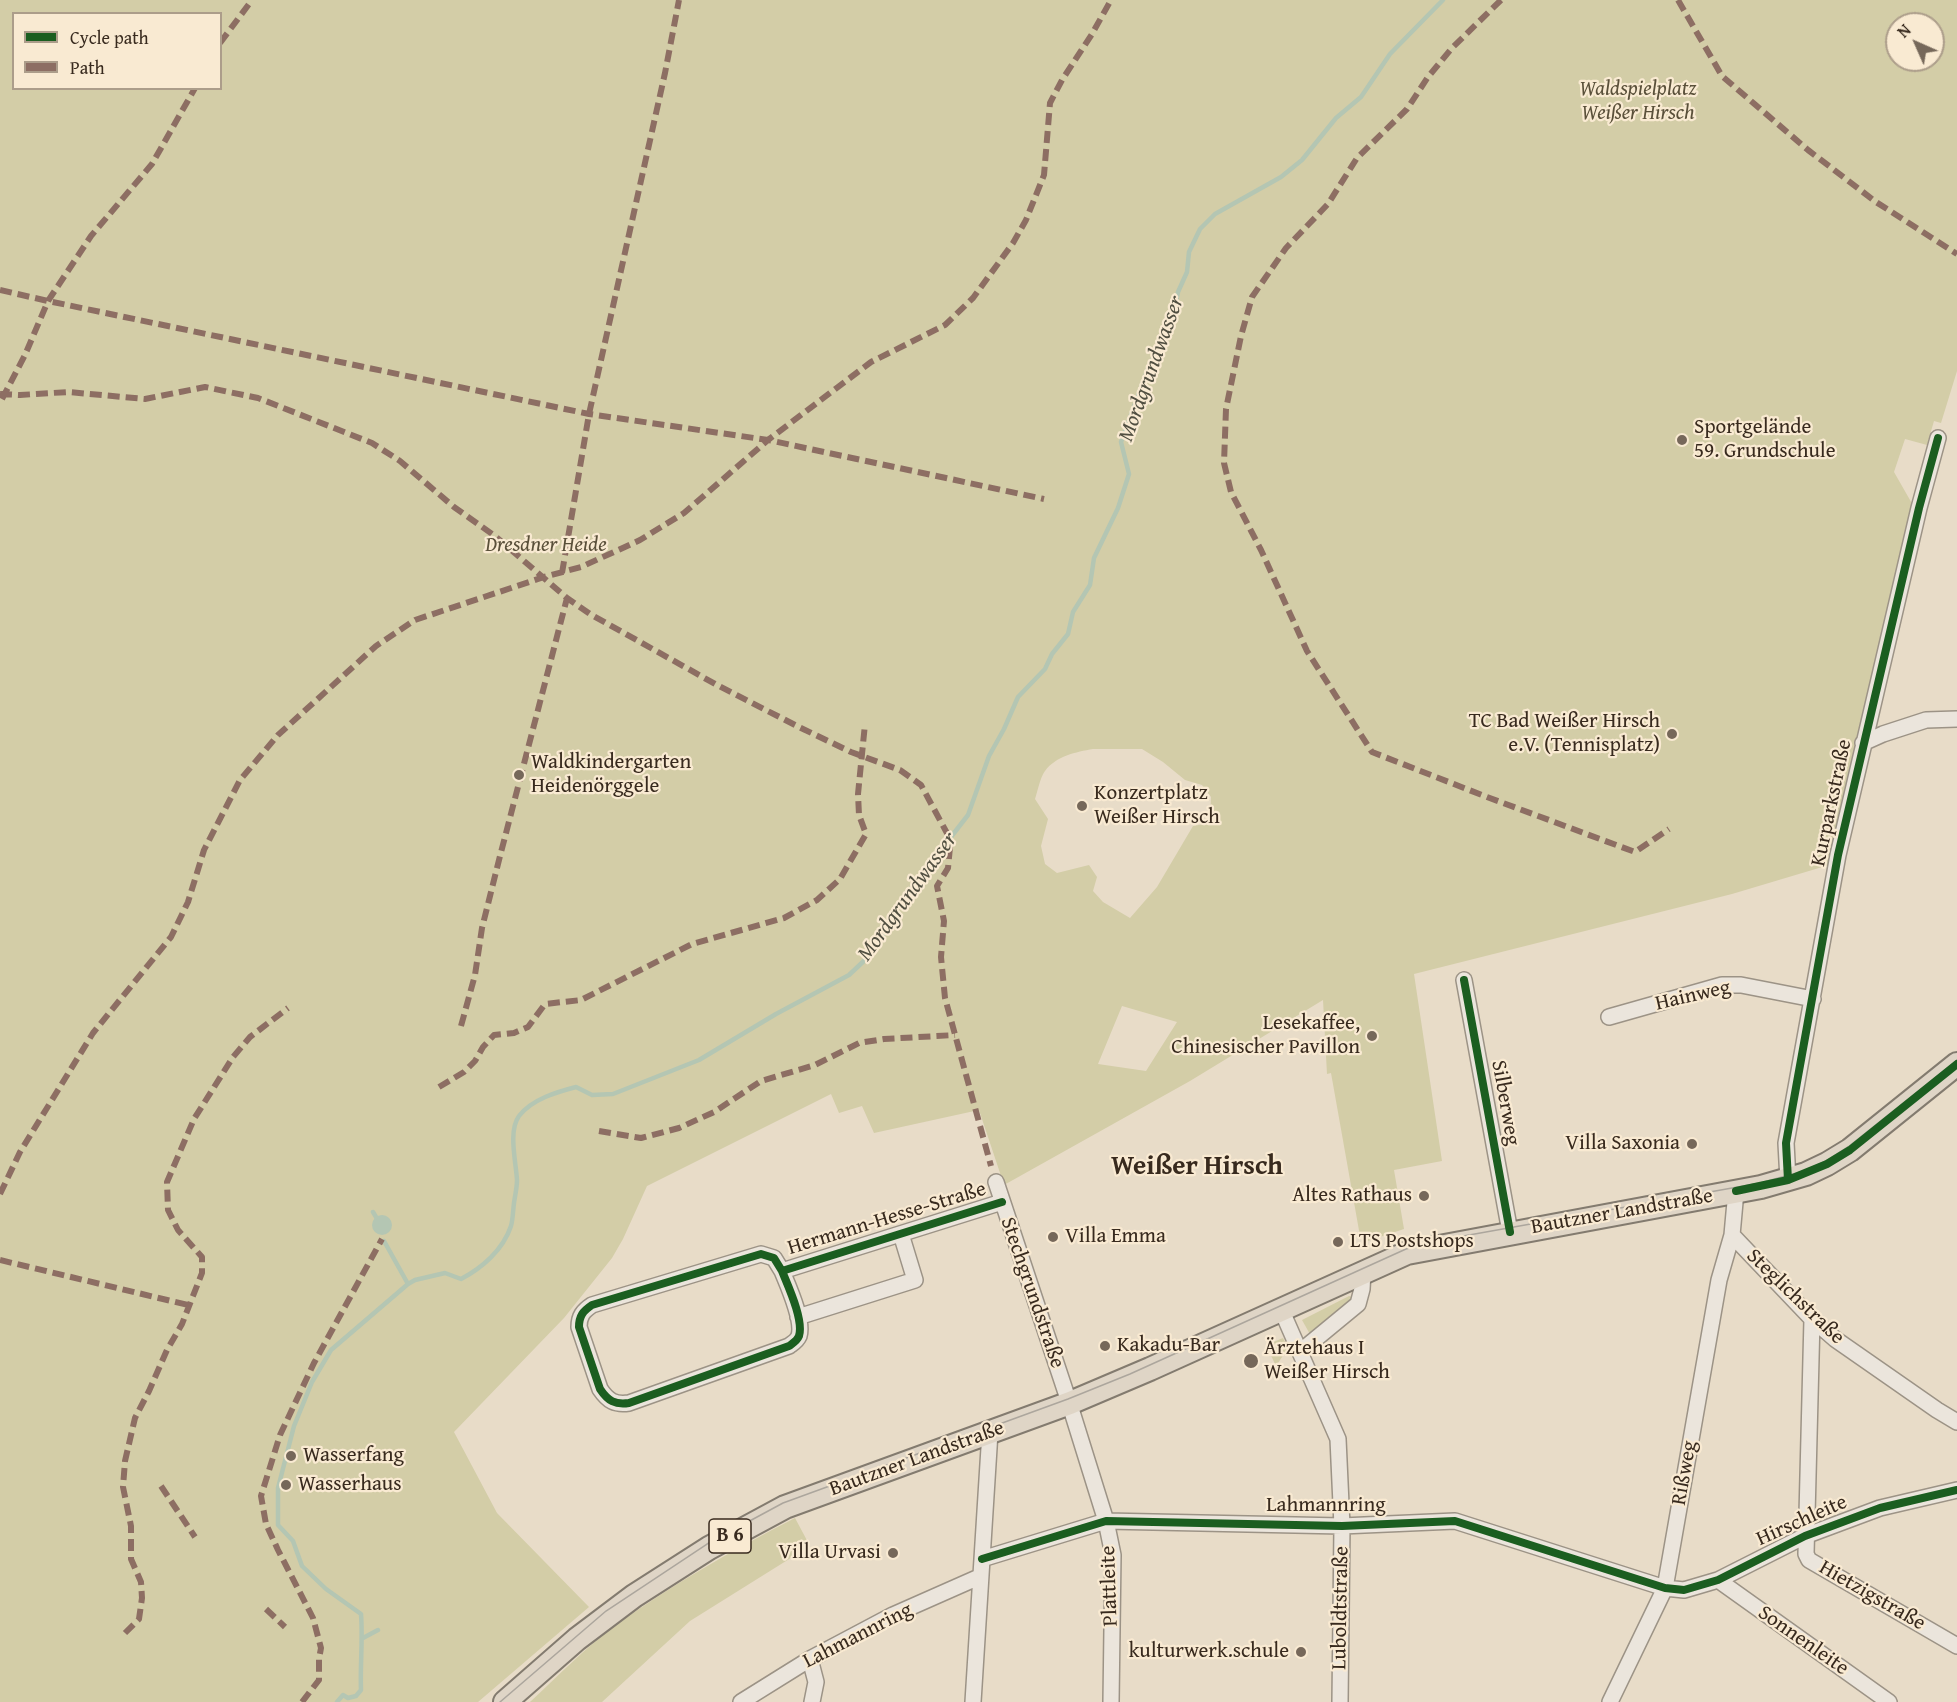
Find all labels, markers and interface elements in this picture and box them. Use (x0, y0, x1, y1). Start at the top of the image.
legend (12, 12, 222, 90)
north arrow (1885, 12, 1945, 72)
text: N (1891, 18, 1916, 43)
text: Cycle path (70, 24, 149, 51)
text: Path (70, 54, 105, 81)
park label: Waldspielplatz Weißer Hirsch (1580, 77, 1696, 127)
water label: Mordgrundwasser (1113, 293, 1191, 445)
place label: Sportgelände 59. Grundschule (1694, 415, 1836, 465)
marker: Sportgelände 59. Grundschule (1675, 433, 1689, 447)
park label: Dresdner Heide (485, 533, 607, 559)
place label: TC Bad Weißer Hirsch e.V. (Tennisplatz) (1469, 709, 1660, 759)
marker: TC Bad Weißer Hirsch e.V. (Tennisplatz) (1665, 727, 1679, 741)
street label: Kurparkstraße (1806, 737, 1858, 869)
place label: Waldkindergarten Heidenörggele (531, 750, 691, 800)
marker: Waldkindergarten Heidenörggele (512, 768, 526, 782)
place label: Konzertplatz Weißer Hirsch (1094, 781, 1220, 831)
marker: Konzertplatz Weißer Hirsch (1075, 799, 1089, 813)
water label: Mordgrundwasser (852, 827, 964, 967)
street label: Hainweg (1653, 975, 1733, 1017)
place label: Lesekaffee, Chinesischer Pavillon (1171, 1011, 1360, 1061)
marker: Lesekaffee, Chinesischer Pavillon (1365, 1029, 1379, 1043)
street label: Silberweg (1485, 1058, 1525, 1148)
place label: Villa Saxonia (1565, 1131, 1680, 1157)
marker: Villa Saxonia (1685, 1137, 1699, 1151)
district label: Weißer Hirsch (1111, 1151, 1283, 1183)
street label: Hermann-Hesse-Straße (785, 1177, 989, 1261)
place label: Altes Rathaus (1292, 1183, 1412, 1209)
street label: Bautzner Landstraße (1529, 1184, 1715, 1240)
marker: Altes Rathaus (1417, 1189, 1431, 1203)
street label: Stechgrundstraße (994, 1214, 1070, 1372)
place label: Villa Emma (1065, 1224, 1166, 1250)
place label: LTS Postshops (1350, 1229, 1474, 1255)
marker: Villa Emma (1046, 1230, 1060, 1244)
marker: LTS Postshops (1331, 1235, 1345, 1249)
street label: Steglichstraße (1741, 1244, 1849, 1350)
place label: Kakadu-Bar (1117, 1333, 1220, 1359)
place label: Ärztehaus I Weißer Hirsch (1264, 1336, 1390, 1386)
marker: Kakadu-Bar (1098, 1339, 1112, 1353)
marker: Ärztehaus I Weißer Hirsch (1242, 1352, 1260, 1370)
street label: Bautzner Landstraße (826, 1416, 1008, 1502)
street label: Rißweg (1667, 1439, 1703, 1507)
place label: Wasserfang (303, 1443, 404, 1469)
marker: Wasserfang (284, 1449, 298, 1463)
place label: Wasserhaus (298, 1472, 402, 1498)
marker: Wasserhaus (279, 1478, 293, 1492)
street label: Hirschleite (1753, 1490, 1851, 1552)
street label: Lahmannring (1266, 1493, 1386, 1519)
road number: B 6 (709, 1519, 751, 1553)
place label: Villa Urvasi (778, 1540, 881, 1566)
street label: Plattleite (1096, 1545, 1124, 1627)
marker: Villa Urvasi (886, 1546, 900, 1560)
street label: Luboldtstraße (1327, 1546, 1355, 1670)
street label: Hietzigstraße (1814, 1555, 1930, 1637)
street label: Lahmannring (799, 1598, 917, 1674)
street label: Sonnenleite (1753, 1601, 1853, 1681)
place label: kulturwerk.schule (1129, 1639, 1289, 1665)
marker: kulturwerk.schule (1294, 1645, 1308, 1659)

